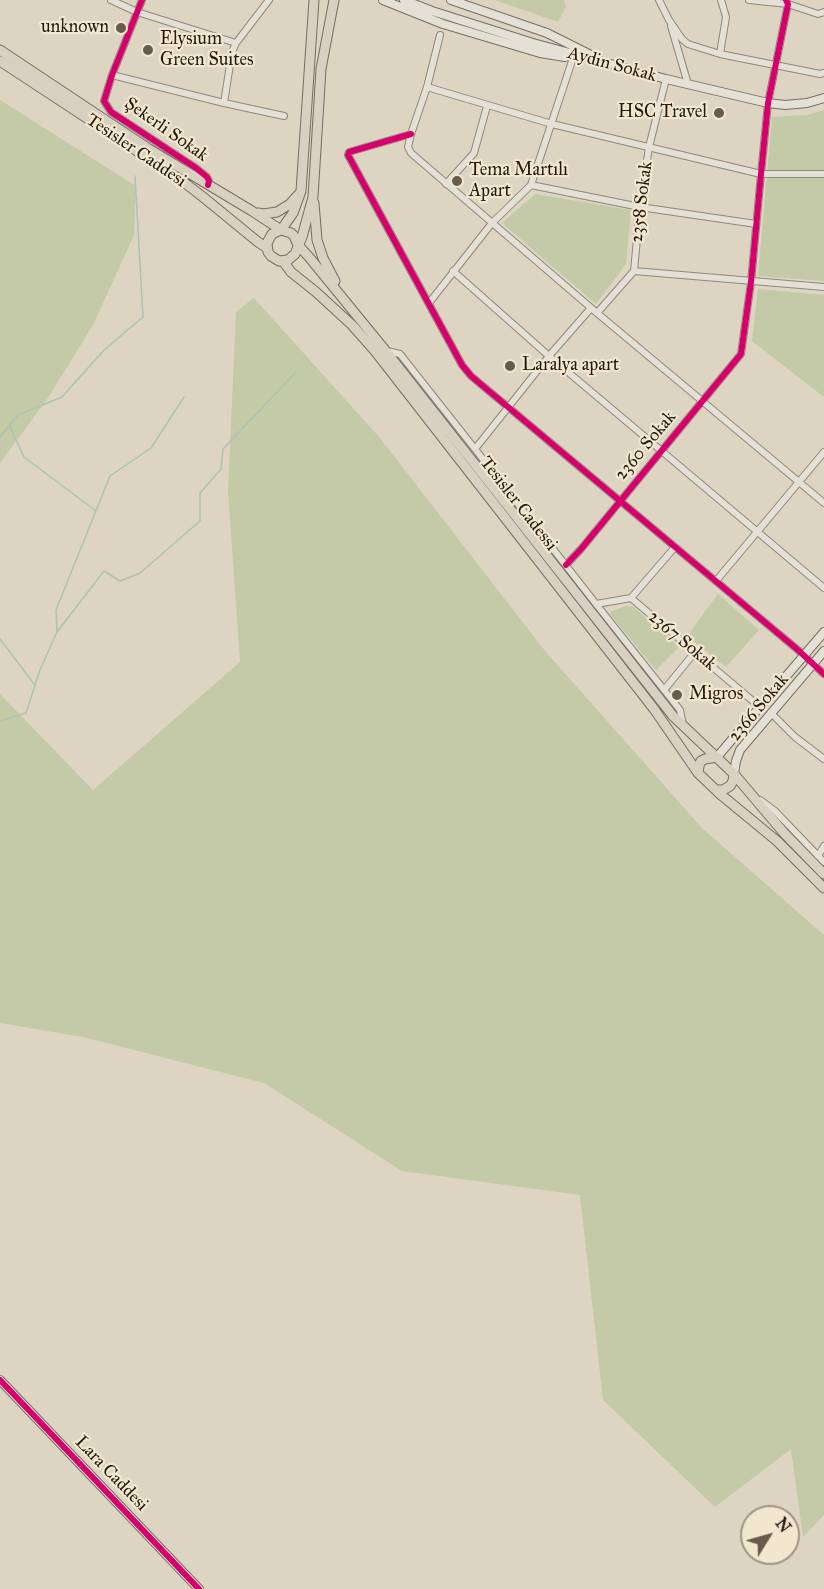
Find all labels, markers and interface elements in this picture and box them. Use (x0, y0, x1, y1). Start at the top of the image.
place label: unknown (41, 17, 109, 39)
marker: unknown (114, 21, 128, 35)
place label: Elysium Green Suites (160, 29, 254, 72)
marker: Elysium Green Suites (141, 43, 155, 57)
street label: Aydin Sokak (565, 43, 659, 87)
street label: Şekerli Sokak (120, 93, 212, 167)
place label: HSC Travel (618, 102, 707, 124)
marker: HSC Travel (712, 106, 726, 120)
street label: Tesisler Caddesi (82, 110, 190, 192)
place label: Tema Martılı Apart (469, 160, 568, 202)
street label: 2358 Sokak (626, 160, 658, 244)
marker: Tema Martılı Apart (450, 174, 464, 188)
place label: Laralya apart (522, 355, 619, 377)
marker: Laralya apart (503, 359, 517, 373)
street label: 2360 Sokak (611, 407, 681, 485)
street label: Tesisler Cadessi (474, 452, 562, 556)
street label: 2367 Sokak (643, 606, 721, 676)
street label: 2366 Sokak (724, 670, 794, 746)
place label: Migros (689, 684, 743, 706)
marker: Migros (670, 688, 684, 702)
street label: Lara Caddesi (70, 1432, 152, 1516)
north arrow (740, 1505, 800, 1565)
text: N (772, 1514, 795, 1536)

